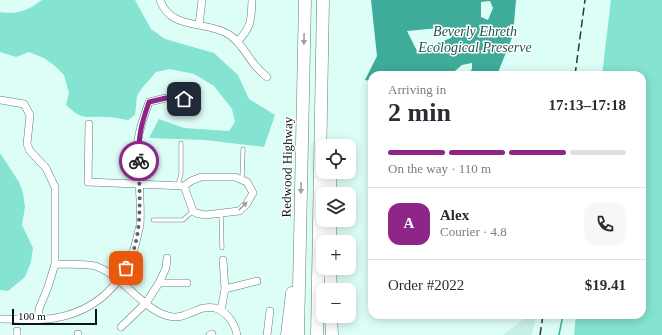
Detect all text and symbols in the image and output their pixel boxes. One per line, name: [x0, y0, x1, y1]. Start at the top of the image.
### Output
water label: Beverly Ehreth Ecological Preserve: [417, 24, 532, 55]
one-way arrow: [301, 33, 307, 46]
pin: [167, 82, 201, 116]
text: Arriving in: [388, 82, 446, 97]
icon: home: [173, 88, 195, 110]
text: 17:13–17:18: [549, 97, 626, 113]
text: 2 min: [388, 98, 451, 127]
street label: Redwood Highway: [279, 116, 295, 217]
map controls: [316, 139, 356, 323]
button: locate: [316, 139, 356, 179]
courier: [119, 141, 159, 181]
icon: bike: [128, 150, 150, 172]
text: On the way · 110 m: [388, 161, 491, 176]
one-way arrow: [298, 182, 304, 195]
button: layers: [316, 187, 356, 227]
one-way arrow: [239, 201, 248, 211]
button: phone: [584, 203, 626, 245]
text: Alex: [440, 207, 469, 223]
text: A: [404, 215, 414, 231]
text: Courier · 4.8: [440, 224, 507, 239]
button: +: [316, 235, 356, 275]
pin: [109, 251, 143, 285]
icon: bag: [115, 257, 137, 279]
text: Order #2022: [388, 277, 464, 293]
text: $19.41: [585, 277, 626, 293]
button: −: [316, 283, 356, 323]
scale bar: [12, 307, 97, 326]
text: 100 m: [18, 310, 46, 322]

